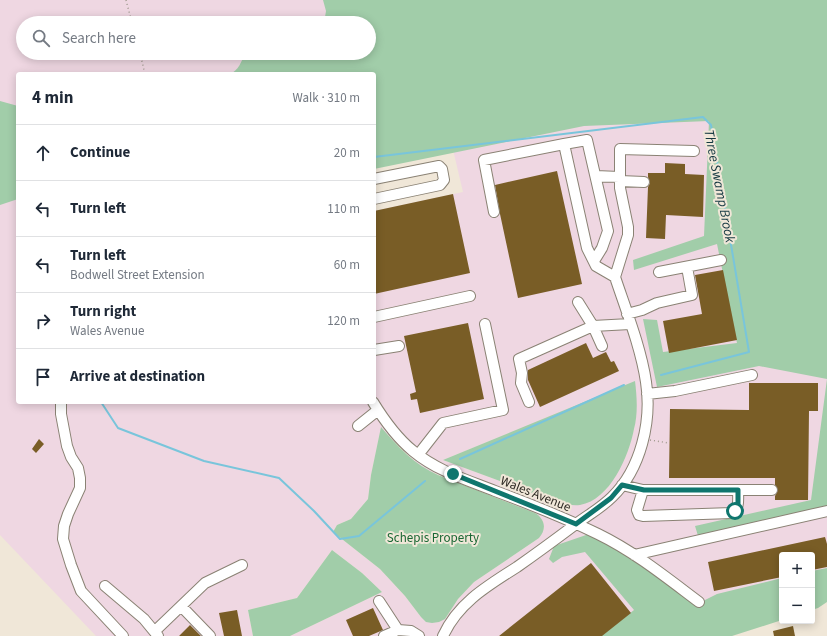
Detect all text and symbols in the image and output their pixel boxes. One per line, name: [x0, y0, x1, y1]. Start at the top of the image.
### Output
search box: [16, 16, 376, 60]
icon: search: [30, 27, 52, 49]
text: Search here: [62, 28, 136, 49]
text: 4 min: [32, 86, 73, 110]
text: Walk · 310 m: [292, 89, 360, 107]
water label: Three Swamp Brook: [698, 128, 740, 245]
icon: ahead: [32, 142, 54, 164]
text: Continue: [70, 142, 130, 163]
text: 20 m: [334, 144, 360, 162]
icon: left: [32, 198, 54, 220]
text: Turn left: [70, 198, 126, 219]
text: 110 m: [327, 200, 360, 218]
text: Turn left: [70, 245, 126, 266]
icon: left: [32, 254, 54, 276]
text: 60 m: [334, 256, 360, 274]
text: Bodwell Street Extension: [70, 266, 205, 284]
text: Turn right: [70, 301, 136, 322]
icon: right: [32, 310, 54, 332]
text: 120 m: [327, 312, 360, 330]
text: Wales Avenue: [70, 322, 144, 340]
icon: arrive: [32, 366, 54, 388]
text: Arrive at destination: [70, 366, 205, 387]
route end: [444, 465, 462, 483]
street label: Wales Avenue: [498, 472, 574, 516]
route start: [726, 502, 744, 520]
park label: Schepis Property: [387, 529, 479, 547]
map controls: [779, 552, 815, 624]
button: +: [779, 552, 815, 588]
button: −: [779, 588, 815, 624]

